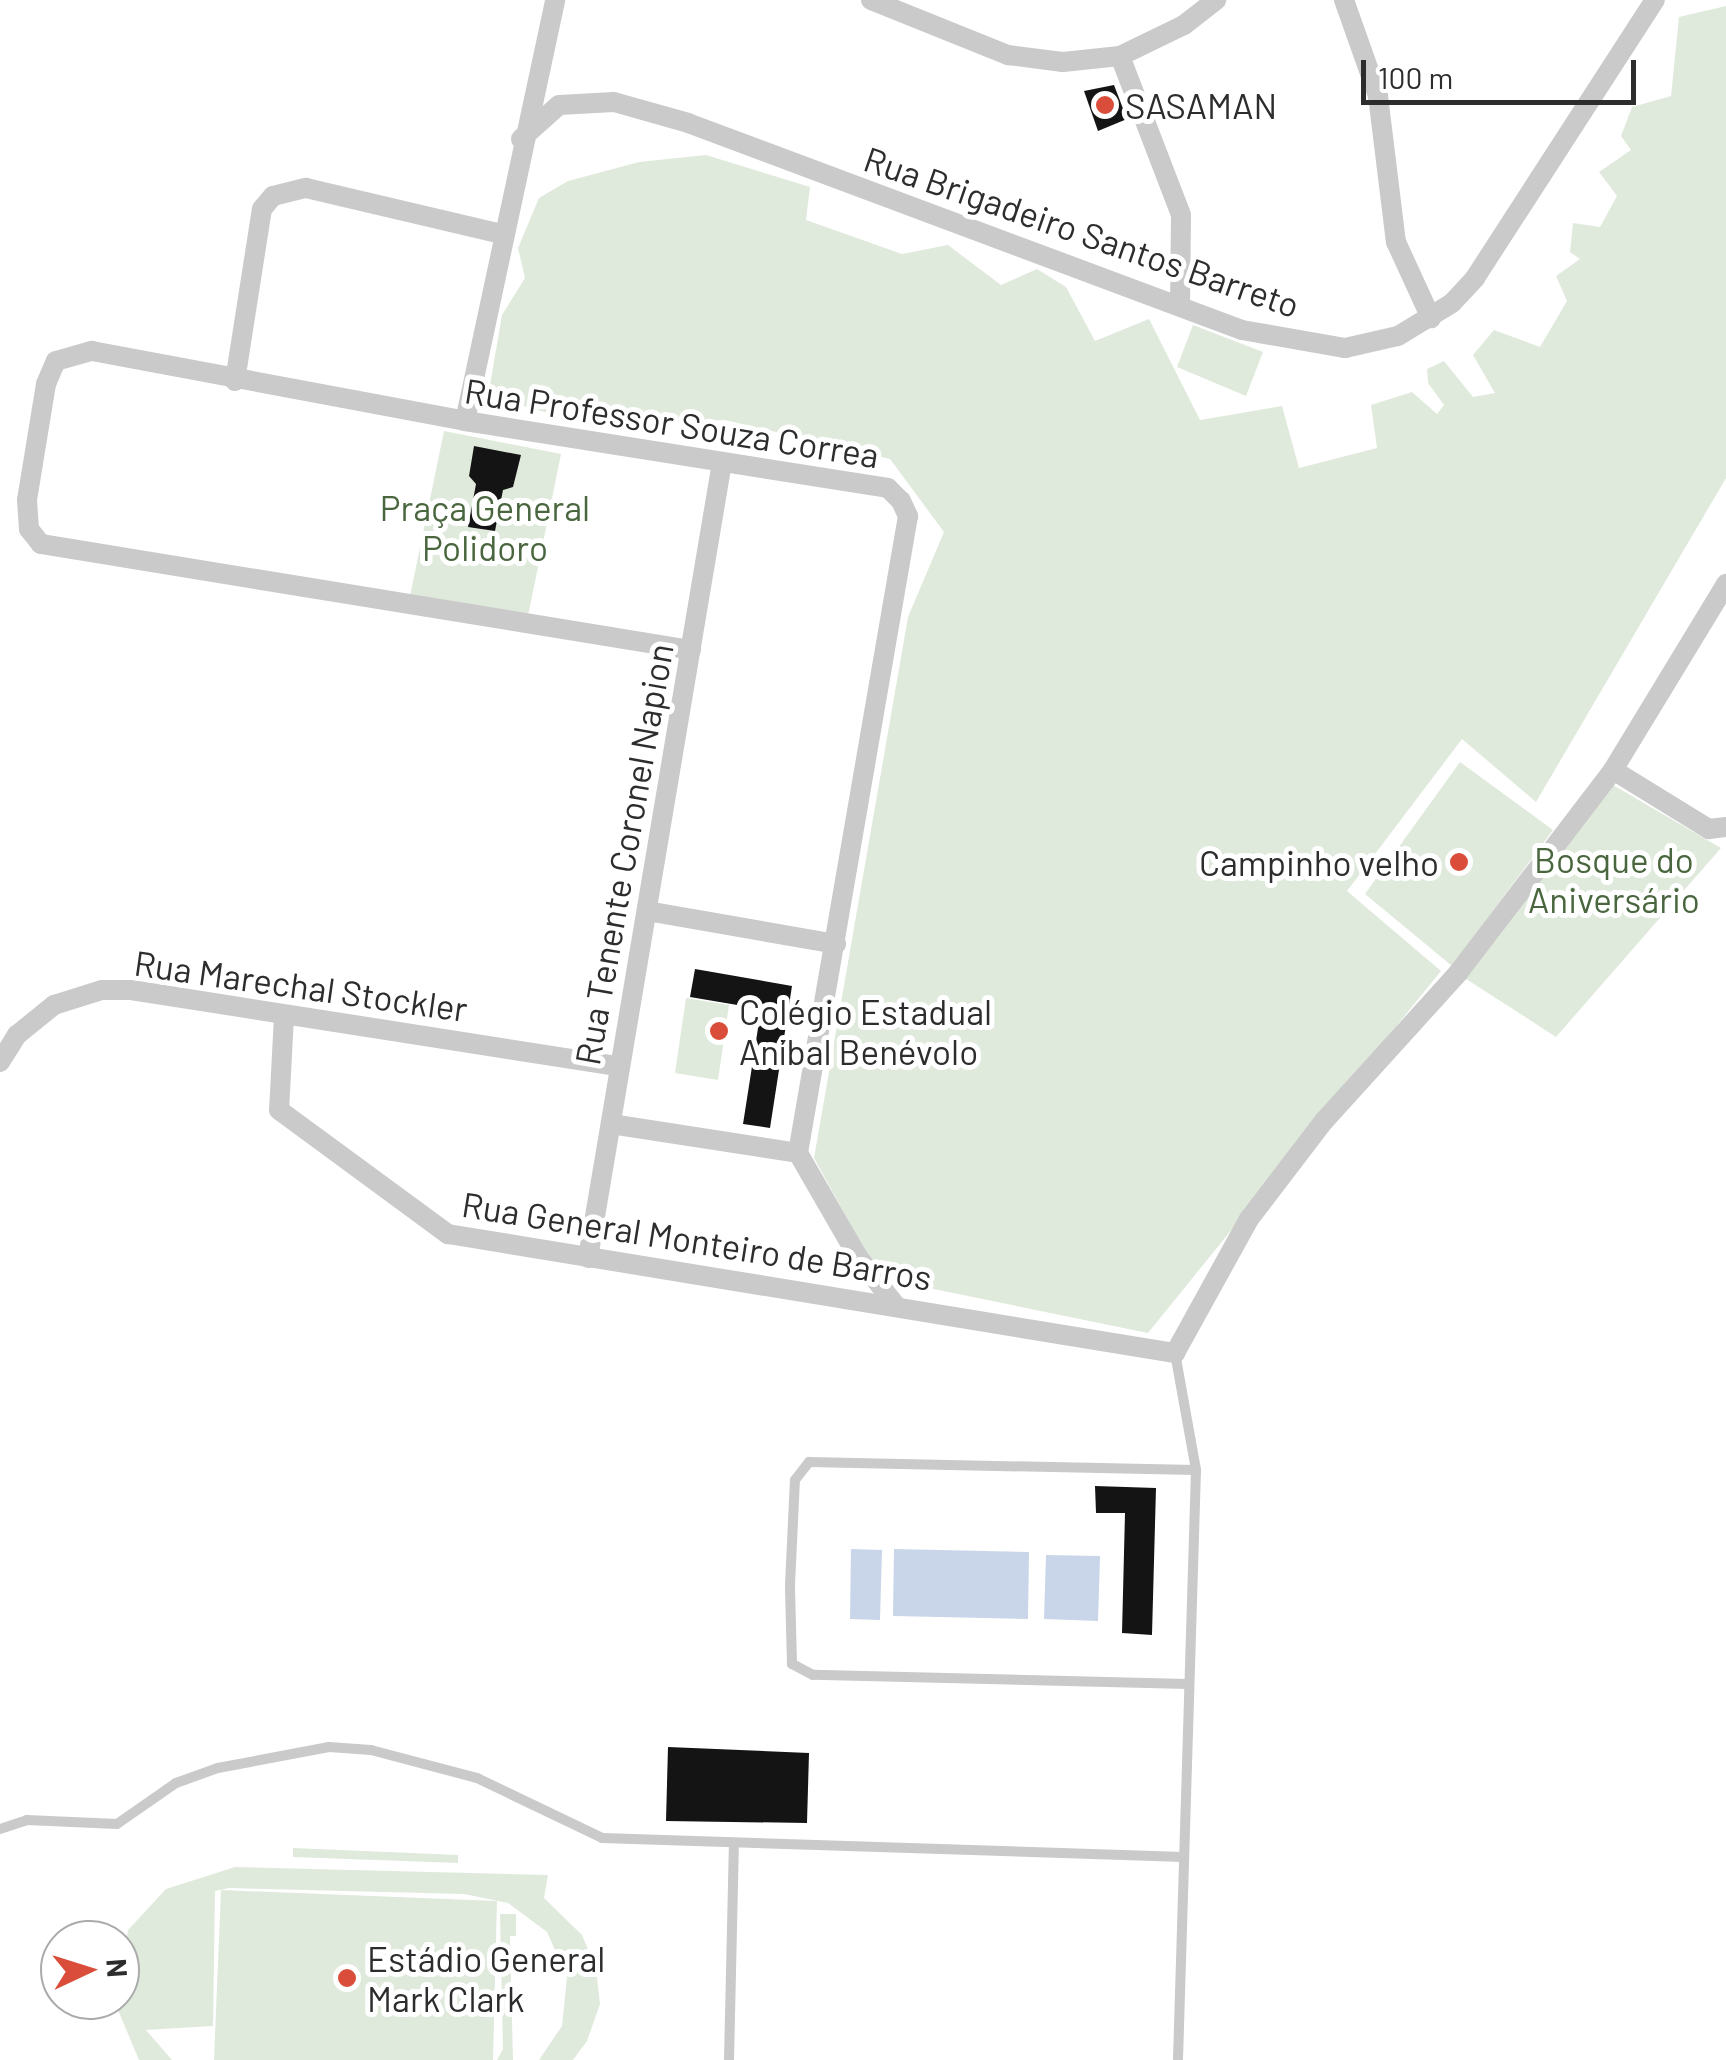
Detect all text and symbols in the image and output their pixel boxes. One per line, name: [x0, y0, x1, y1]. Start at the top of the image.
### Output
scale bar: [1366, 40, 1641, 102]
text: 100 m: [1378, 59, 1453, 95]
place label: SASAMAN: [1125, 84, 1277, 126]
marker: SASAMAN: [1094, 94, 1116, 116]
street label: Rua Brigadeiro Santos Barreto: [859, 137, 1305, 325]
street label: Rua Professor Souza Correa: [462, 368, 882, 476]
park label: Praça General Polidoro: [380, 486, 590, 568]
street label: Rua Tenente Coronel Napion: [565, 640, 681, 1068]
park label: Bosque do Aniversário: [1528, 838, 1700, 920]
place label: Campinho velho: [1199, 841, 1439, 883]
marker: Campinho velho: [1448, 851, 1470, 873]
street label: Rua Marechal Stockler: [132, 941, 470, 1029]
place label: Colégio Estadual Aníbal Benévolo: [739, 990, 992, 1072]
marker: Colégio Estadual Aníbal Benévolo: [708, 1020, 730, 1042]
street label: Rua General Monteiro de Barros: [459, 1182, 935, 1298]
north arrow: [40, 1920, 140, 2020]
place label: Estádio General Mark Clark: [367, 1937, 605, 2019]
text: N: [100, 1958, 136, 1979]
marker: Estádio General Mark Clark: [336, 1967, 358, 1989]

